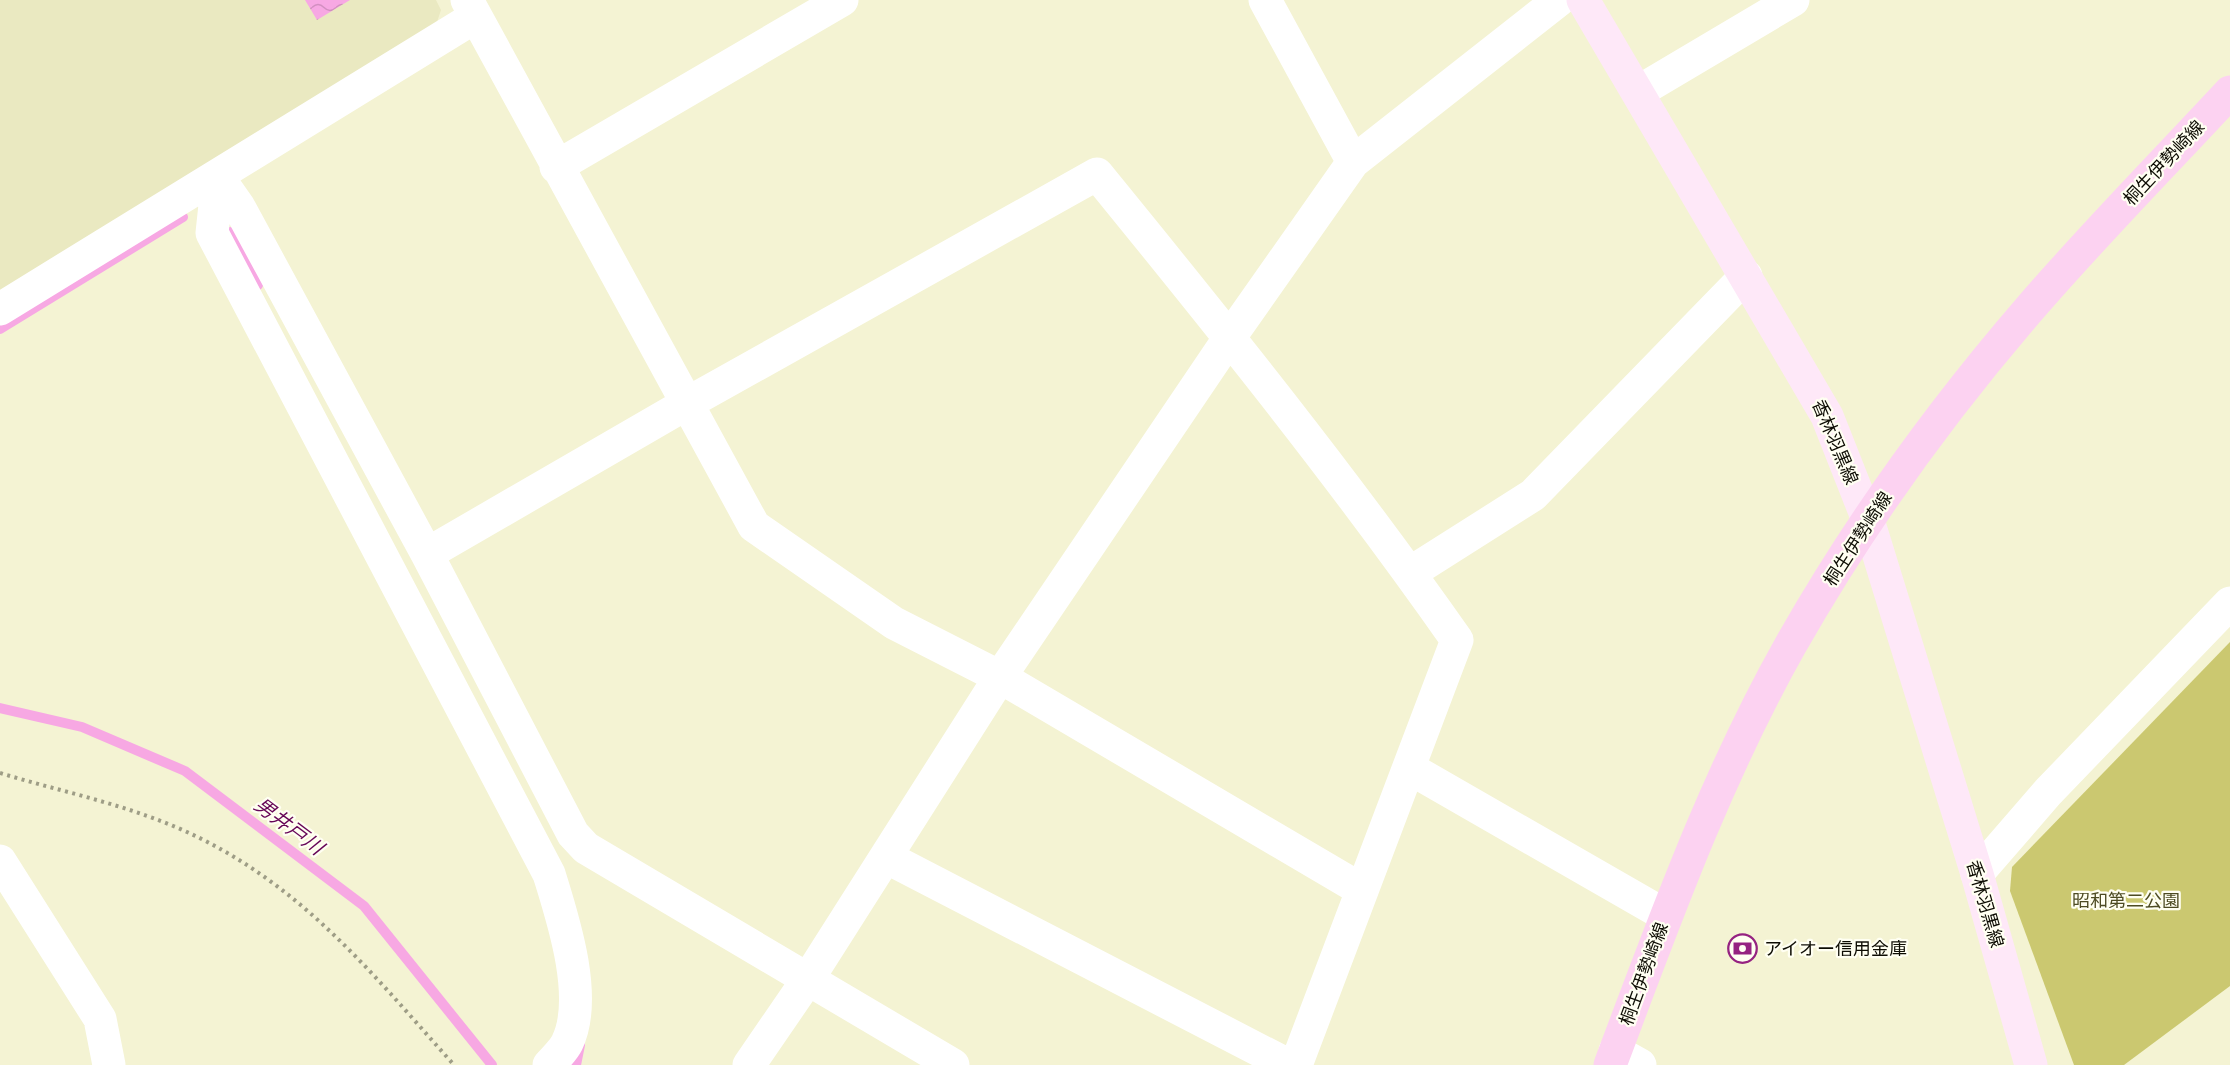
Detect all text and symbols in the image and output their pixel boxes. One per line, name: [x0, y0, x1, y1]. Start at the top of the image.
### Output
street label: 桐生伊勢崎線: [2118, 115, 2209, 210]
street label: 香林羽黒線: [1807, 396, 1864, 488]
street label: 桐生伊勢崎線: [1819, 487, 1897, 590]
water label: 男井戸川: [249, 792, 330, 862]
street label: 香林羽黒線: [1962, 857, 2009, 950]
park label: 昭和第二公園: [2072, 889, 2180, 912]
street label: 桐生伊勢崎線: [1614, 919, 1673, 1029]
bank icon: アイオー信用金庫: [1727, 933, 1759, 965]
place label: アイオー信用金庫: [1764, 937, 1907, 960]

